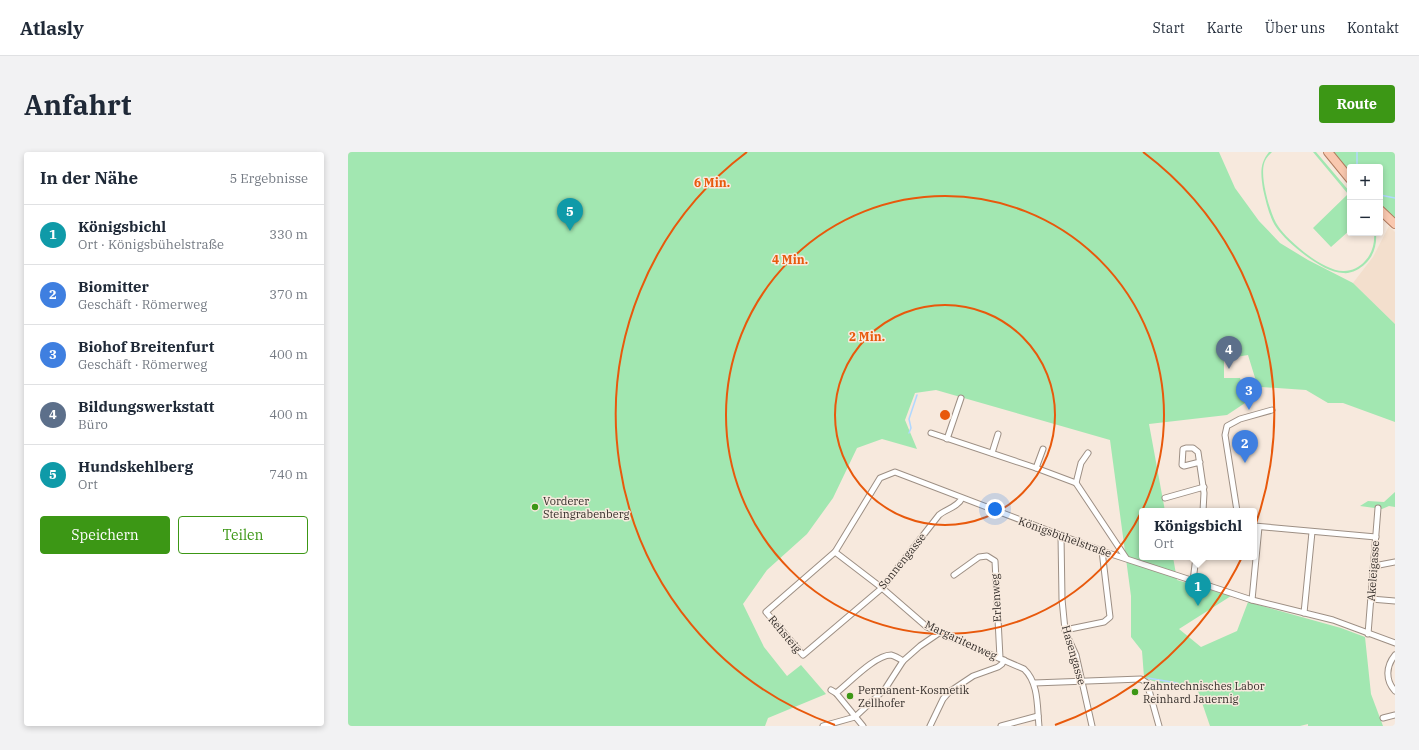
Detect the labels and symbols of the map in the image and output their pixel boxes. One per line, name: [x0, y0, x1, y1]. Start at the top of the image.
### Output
text: 6 Min.: [694, 175, 730, 190]
pin: 5: [557, 198, 583, 231]
text: 4 Min.: [772, 252, 808, 267]
text: 2 Min.: [849, 329, 885, 344]
pin: 4: [1216, 336, 1242, 369]
pin: 3: [1236, 377, 1262, 410]
centre of rings: [938, 408, 952, 422]
pin: 2: [1232, 430, 1258, 463]
place label: Vorderer Steingrabenberg: [543, 494, 630, 521]
your location: [985, 499, 1005, 519]
marker: Vorderer Steingrabenberg: [530, 502, 540, 512]
street label: Königsbühelstraße: [1017, 514, 1114, 560]
street label: Sonnengasse: [875, 530, 929, 592]
street label: Akeleigasse: [1364, 540, 1382, 602]
street label: Erlenweg: [988, 573, 1004, 623]
pin: 1: [1185, 573, 1211, 606]
street label: Rehsteig: [765, 612, 805, 656]
street label: Margaritenweg: [923, 617, 999, 663]
street label: Hasengasse: [1059, 624, 1089, 687]
place label: Zahntechnisches Labor Reinhard Jauernig: [1143, 679, 1265, 706]
place label: Permanent-Kosmetik Zellhofer: [858, 683, 970, 710]
marker: Zahntechnisches Labor Reinhard Jauernig: [1130, 687, 1140, 697]
marker: Permanent-Kosmetik Zellhofer: [845, 691, 855, 701]

